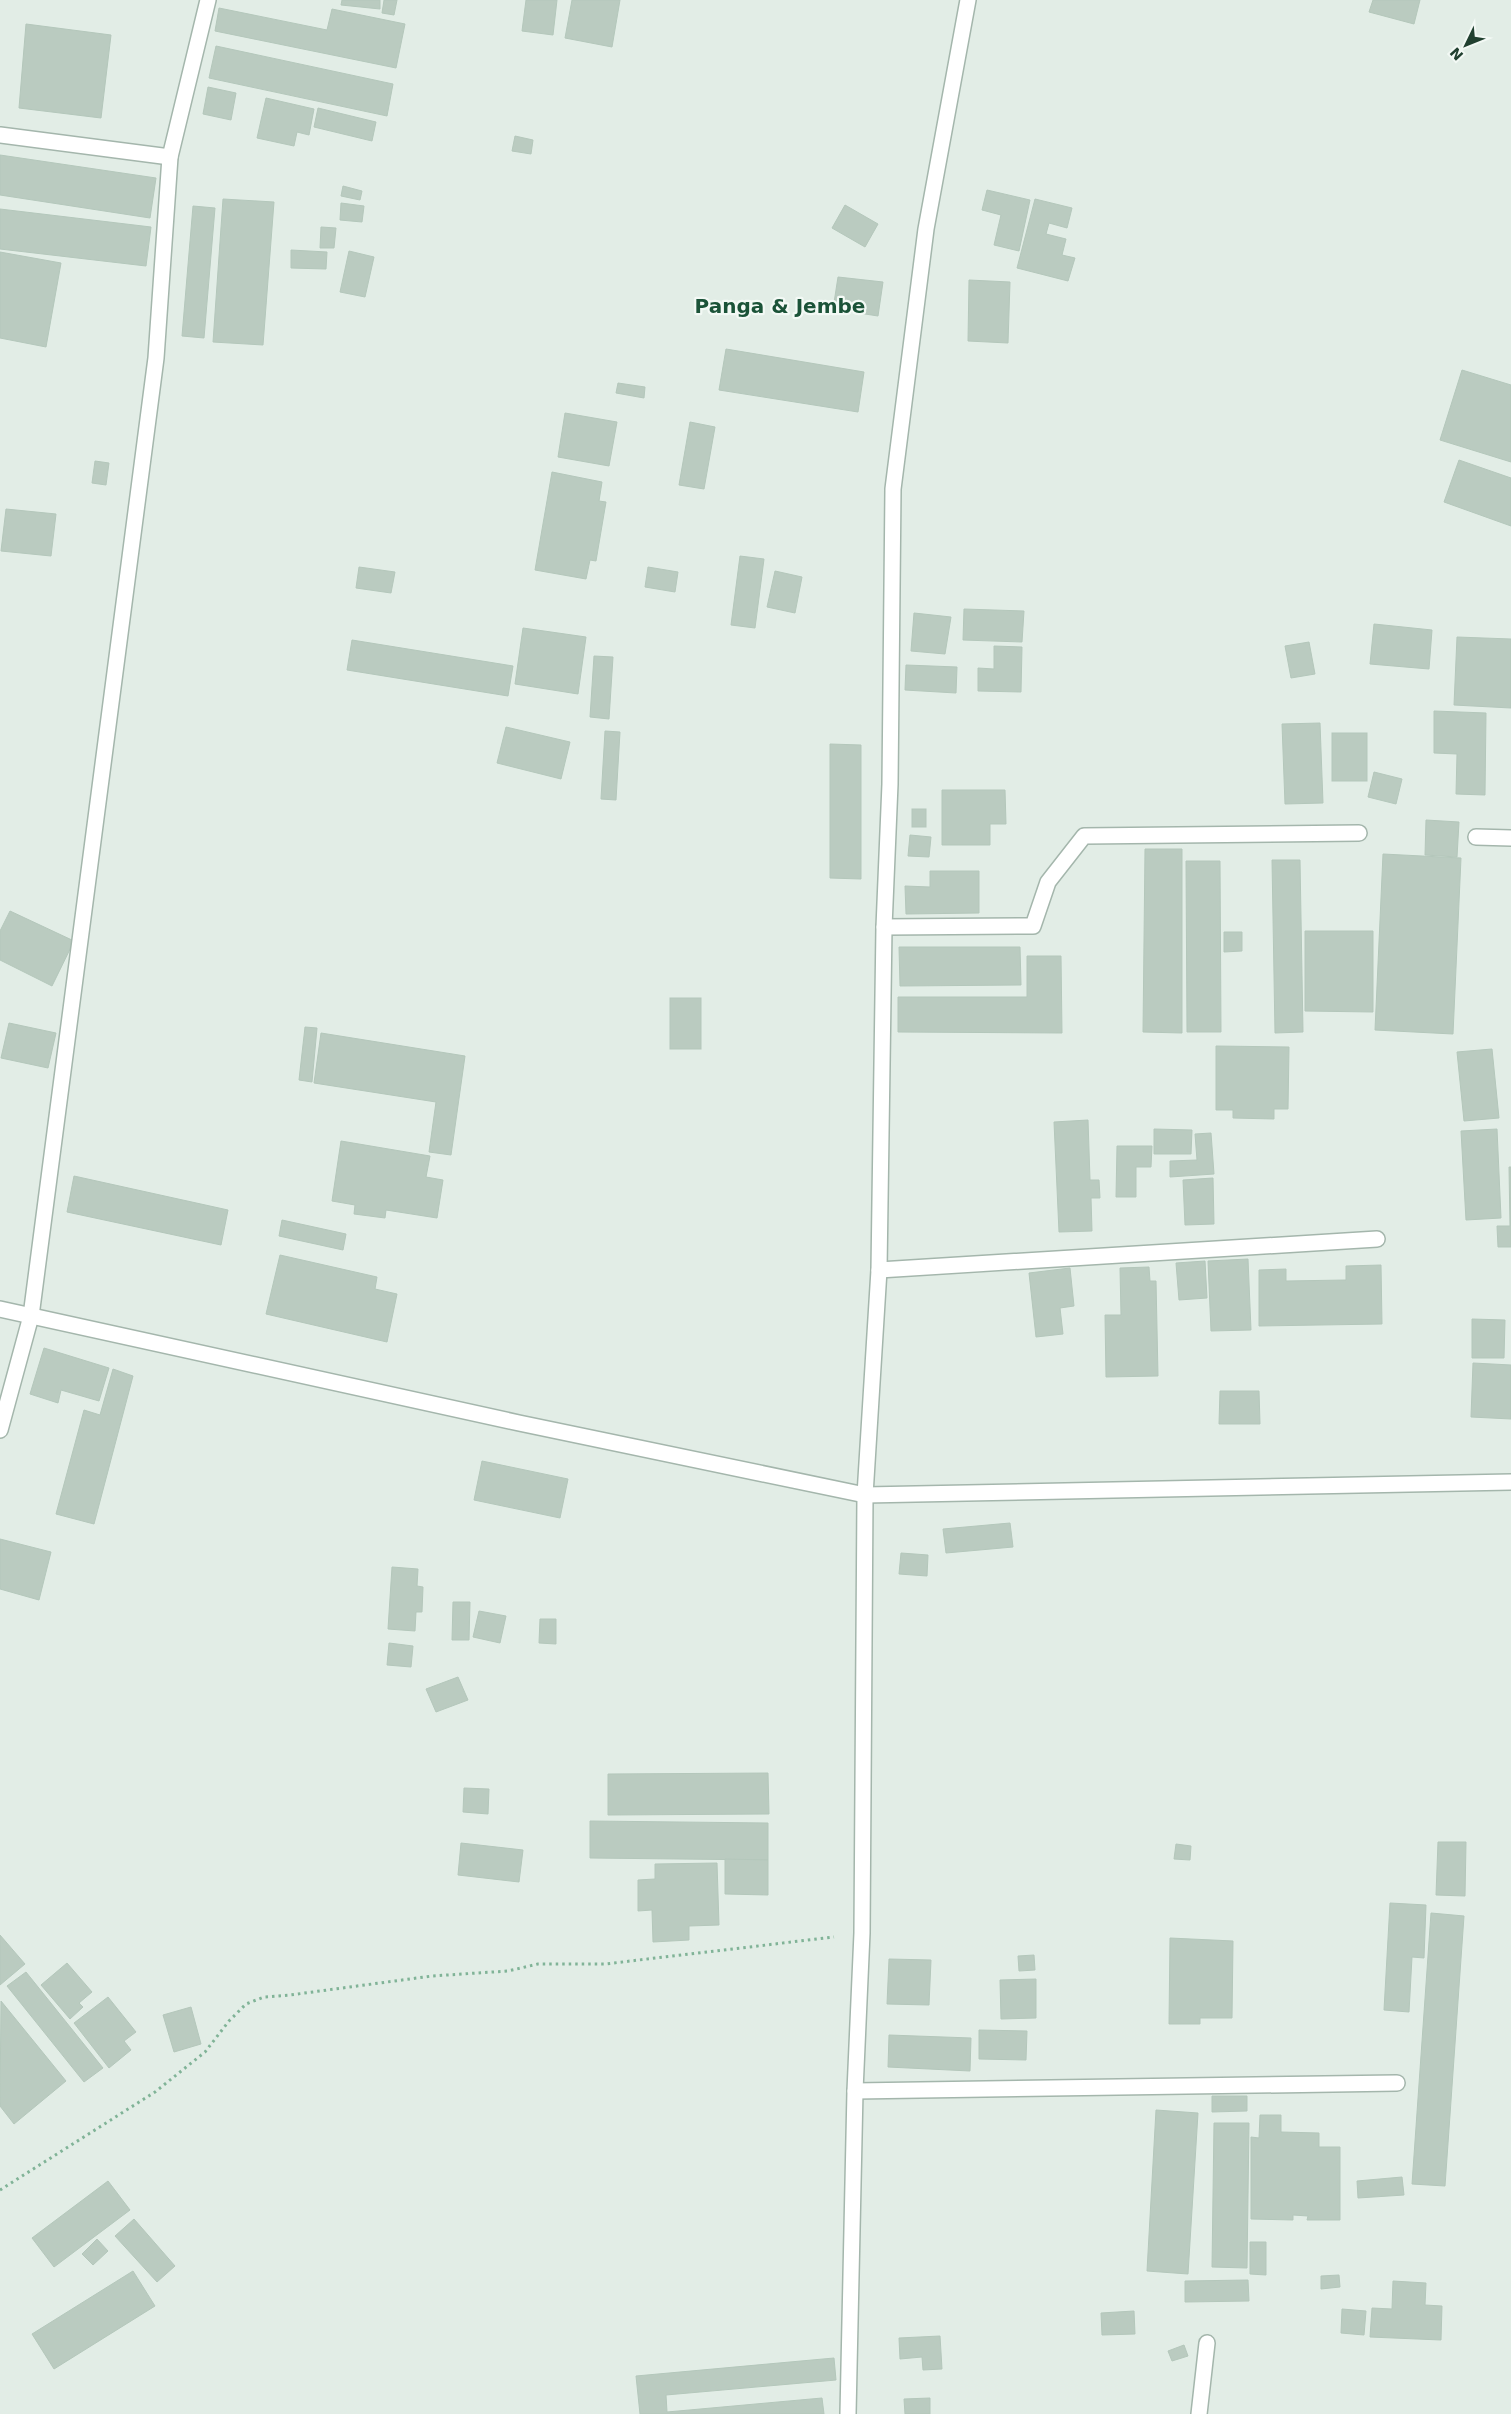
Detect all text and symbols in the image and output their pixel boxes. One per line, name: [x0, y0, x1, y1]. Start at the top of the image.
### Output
north arrow: [1441, 20, 1491, 70]
text: N: [1447, 44, 1466, 64]
district label: Panga & Jembe: [695, 294, 865, 318]

